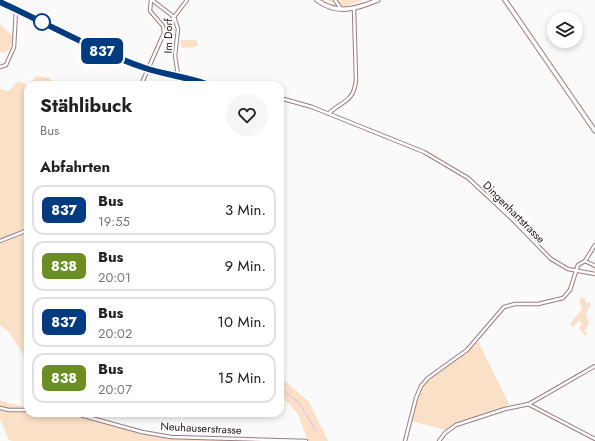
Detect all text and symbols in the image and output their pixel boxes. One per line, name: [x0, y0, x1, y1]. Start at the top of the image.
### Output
map controls: [547, 12, 583, 48]
button: layers: [547, 12, 583, 48]
unlabelled marker: [33, 13, 51, 31]
street label: Im Dorf: [160, 18, 176, 54]
line badge: 837: [79, 38, 125, 64]
text: 837: [89, 41, 115, 61]
text: Stählibuck: [40, 92, 132, 119]
button: heart: [226, 94, 268, 136]
text: Bus: [40, 121, 59, 140]
text: Abfahrten: [40, 156, 110, 178]
street label: Dingenhartstrasse: [479, 177, 549, 247]
text: Bus: [98, 190, 123, 212]
text: 3 Min.: [225, 199, 266, 221]
text: 837: [51, 200, 77, 220]
text: 19:55: [98, 212, 130, 231]
text: Bus: [98, 246, 123, 268]
text: 9 Min.: [224, 255, 266, 277]
text: 838: [51, 256, 77, 276]
text: 20:01: [98, 268, 131, 287]
text: Bus: [98, 302, 123, 324]
text: 10 Min.: [217, 311, 266, 333]
text: 837: [51, 312, 77, 332]
text: 20:02: [98, 324, 132, 343]
text: Bus: [98, 358, 123, 380]
text: 15 Min.: [218, 367, 266, 389]
text: 838: [51, 368, 77, 388]
text: 20:07: [98, 380, 132, 399]
street label: Neuhauserstrasse: [160, 418, 242, 438]

